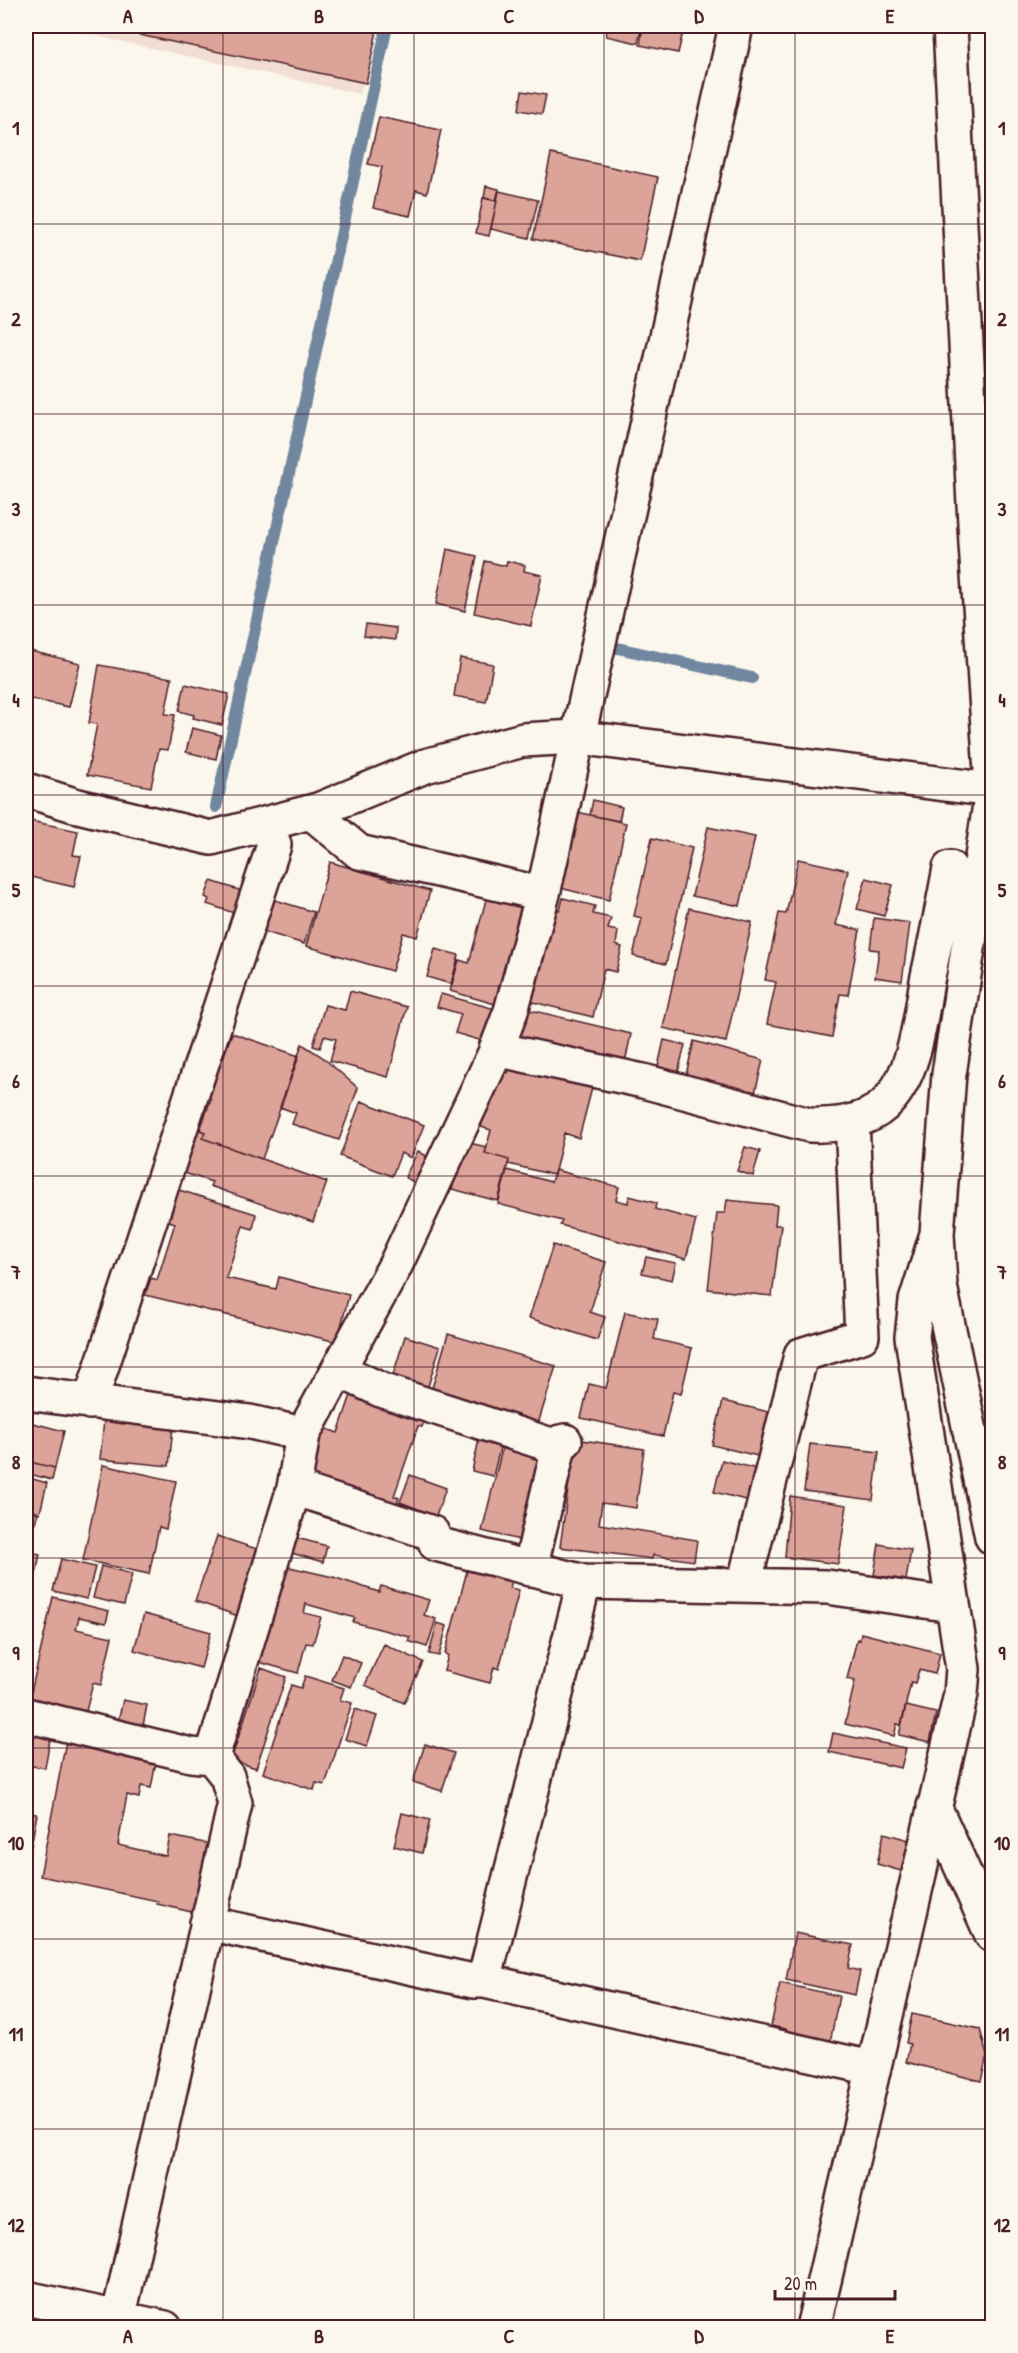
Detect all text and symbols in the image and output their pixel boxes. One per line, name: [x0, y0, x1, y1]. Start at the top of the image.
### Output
text: A: [123, 2, 133, 29]
text: B: [314, 2, 324, 29]
text: C: [504, 2, 515, 29]
text: D: [694, 2, 704, 29]
text: E: [886, 2, 895, 29]
text: 1: [12, 114, 20, 141]
text: 1: [998, 114, 1006, 141]
text: 2: [11, 305, 21, 332]
text: 2: [997, 305, 1007, 332]
text: 3: [12, 495, 21, 522]
text: 3: [998, 495, 1007, 522]
text: 4: [12, 686, 20, 713]
text: 4: [998, 686, 1006, 713]
text: 5: [12, 876, 21, 903]
text: 5: [998, 876, 1007, 903]
text: 6: [12, 1067, 20, 1094]
text: 6: [998, 1067, 1006, 1094]
text: 7: [10, 1258, 21, 1285]
text: 7: [996, 1258, 1007, 1285]
text: 8: [12, 1448, 21, 1475]
text: 8: [998, 1448, 1007, 1475]
text: 9: [12, 1639, 20, 1666]
text: 9: [998, 1639, 1006, 1666]
text: 10: [8, 1829, 24, 1856]
text: 10: [994, 1829, 1010, 1856]
text: 11: [9, 2020, 23, 2047]
text: 11: [995, 2020, 1009, 2047]
text: 12: [8, 2211, 25, 2238]
text: 12: [994, 2211, 1011, 2238]
scale bar: [775, 2263, 895, 2301]
text: 20 m: [784, 2271, 817, 2296]
text: A: [123, 2322, 133, 2349]
text: B: [314, 2322, 324, 2349]
text: C: [504, 2322, 515, 2349]
text: D: [694, 2322, 704, 2349]
text: E: [886, 2322, 895, 2349]

